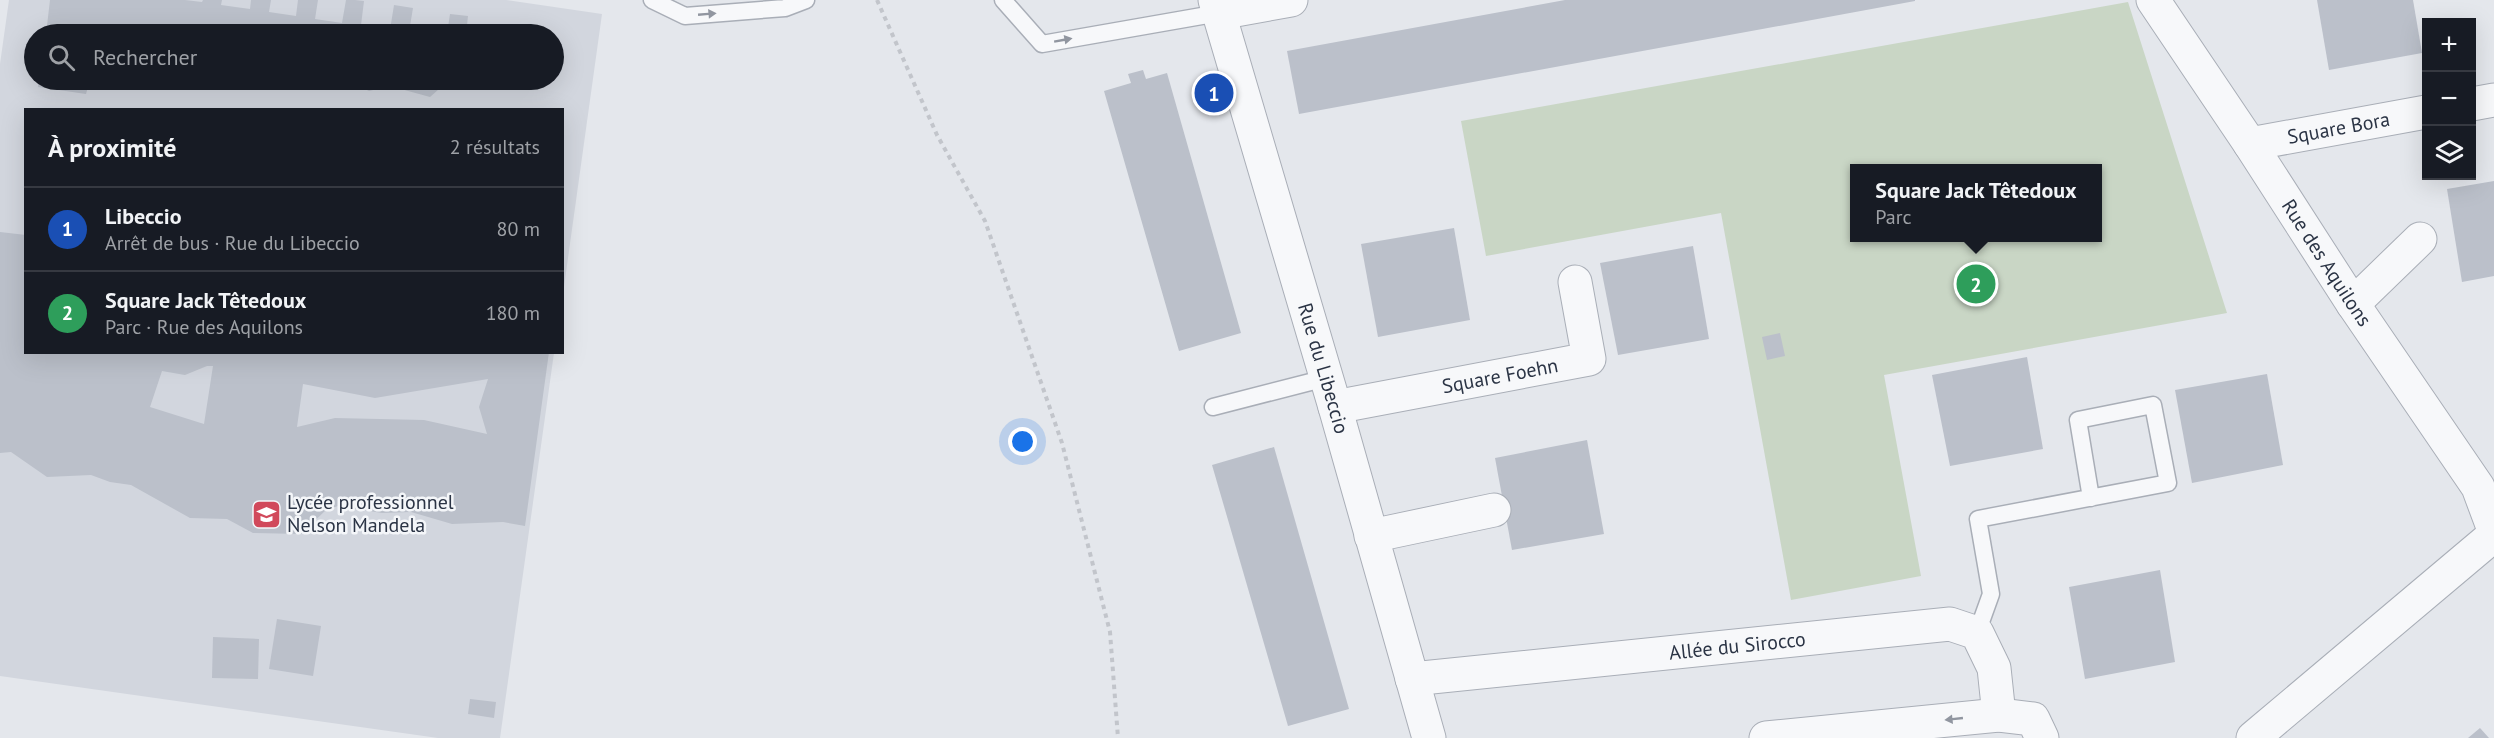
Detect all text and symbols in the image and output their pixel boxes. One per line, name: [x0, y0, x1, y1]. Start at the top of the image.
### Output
one-way arrow: [698, 9, 717, 19]
map controls: [2422, 18, 2476, 180]
button: +: [2422, 18, 2476, 72]
search box: [24, 24, 564, 90]
one-way arrow: [1053, 35, 1072, 44]
icon: search: [45, 41, 78, 74]
text: Rechercher: [93, 43, 197, 71]
pin: 1: [1194, 70, 1234, 116]
button: −: [2422, 72, 2476, 126]
street label: Square Bora: [2285, 106, 2392, 150]
button: layers: [2422, 126, 2476, 180]
text: À proximité: [48, 131, 176, 164]
text: 2 résultats: [450, 134, 540, 160]
popup: [1850, 164, 2102, 242]
text: Square Jack Têtedoux: [1875, 176, 2077, 204]
street label: Rue des Aquilons: [2276, 194, 2377, 331]
text: Libeccio: [105, 202, 182, 230]
text: Parc: [1875, 204, 1912, 230]
text: 1: [62, 216, 73, 242]
text: 80 m: [497, 216, 540, 242]
text: Arrêt de bus · Rue du Libeccio: [105, 230, 360, 256]
pin: 2: [1956, 262, 1996, 306]
text: Square Jack Têtedoux: [105, 286, 306, 314]
text: 2: [62, 300, 73, 326]
text: 180 m: [486, 300, 540, 326]
street label: Rue du Libeccio: [1292, 300, 1355, 437]
text: Parc · Rue des Aquilons: [105, 314, 303, 340]
street label: Square Foehn: [1440, 352, 1560, 399]
your location: [1008, 427, 1037, 456]
place label: Lycée professionnel Nelson Mandela: [287, 489, 454, 538]
school or university icon: Lycée professionnel Nelson Mandela: [250, 498, 282, 530]
street label: Allée du Sirocco: [1668, 626, 1807, 666]
one-way arrow: [1945, 714, 1964, 724]

